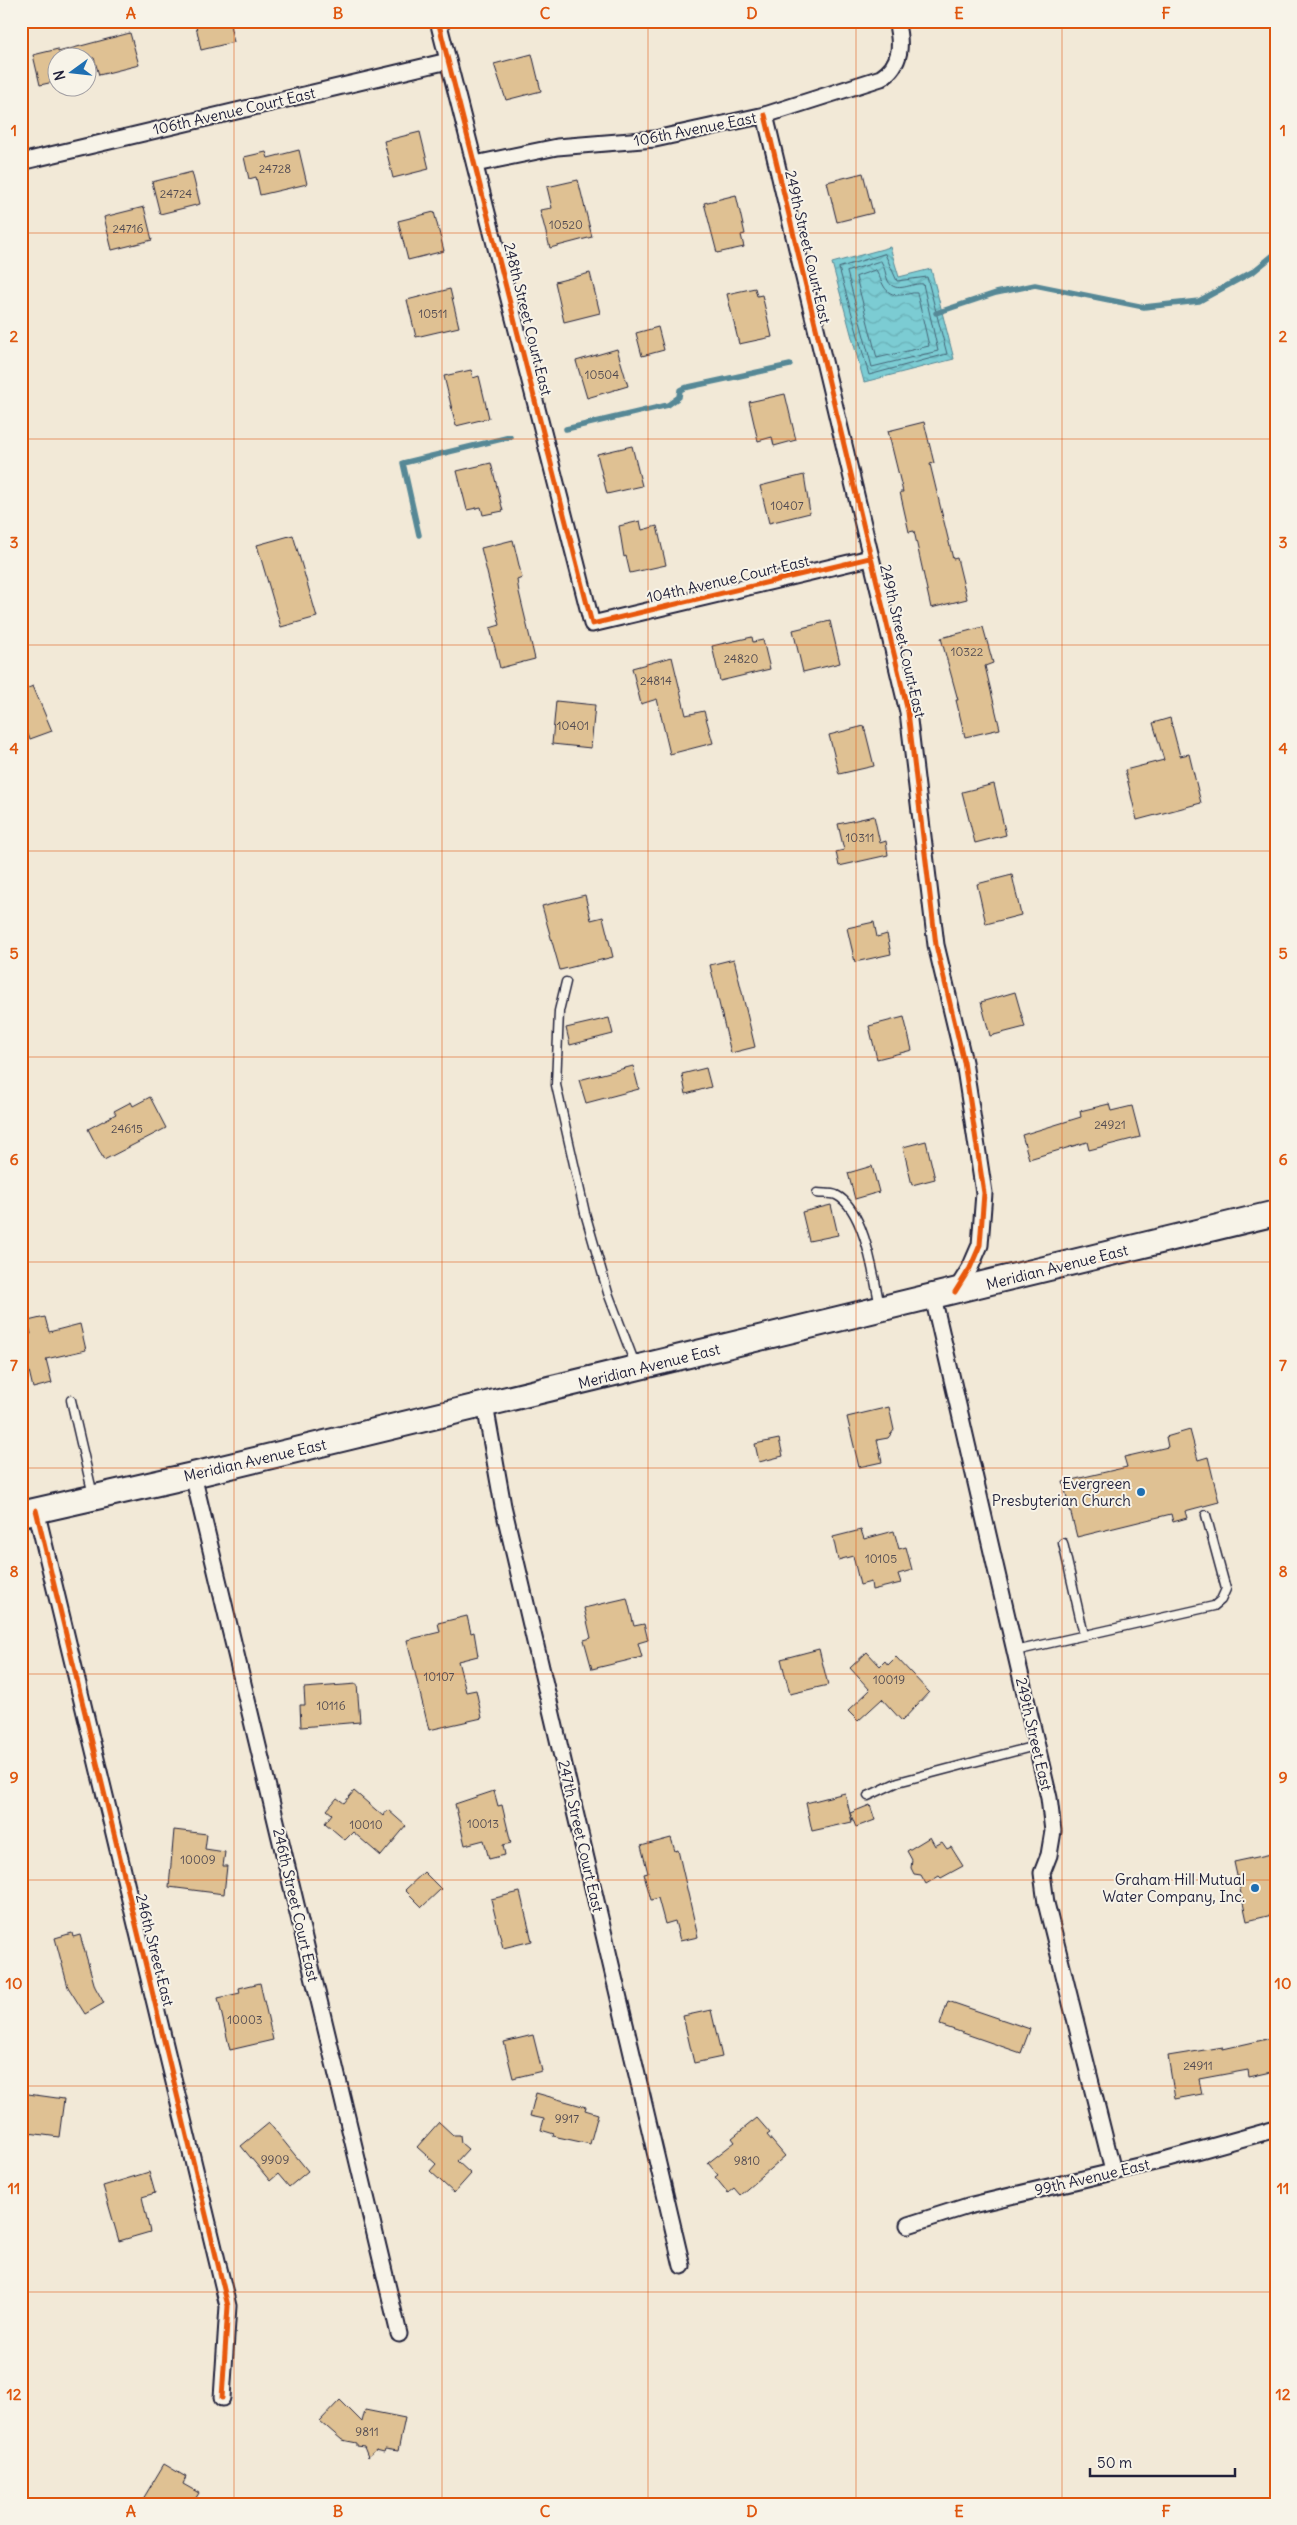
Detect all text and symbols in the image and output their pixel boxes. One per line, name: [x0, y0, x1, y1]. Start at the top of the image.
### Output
text: A: [126, 3, 136, 23]
text: B: [333, 3, 344, 23]
text: C: [540, 3, 551, 23]
text: D: [746, 3, 758, 23]
text: E: [954, 3, 964, 23]
text: F: [1161, 3, 1171, 23]
north arrow: [48, 48, 98, 98]
text: N: [49, 68, 69, 82]
street label: 106th Avenue Court East: [151, 83, 317, 139]
street label: 106th Avenue East: [632, 108, 758, 150]
text: 1: [11, 120, 17, 140]
text: 1: [1280, 120, 1286, 140]
house number: 24728: [259, 161, 291, 176]
street label: 249th Street Court East: [781, 168, 835, 326]
house number: 24724: [160, 186, 192, 201]
house number: 10520: [549, 217, 583, 232]
house number: 24716: [113, 221, 143, 236]
street label: 248th Street Court East: [500, 241, 556, 397]
house number: 10511: [418, 306, 448, 321]
text: 2: [10, 326, 19, 346]
text: 2: [1279, 326, 1288, 346]
house number: 10504: [585, 367, 619, 382]
house number: 10407: [770, 498, 804, 513]
text: 3: [9, 532, 19, 552]
text: 3: [1278, 532, 1288, 552]
street label: 104th Avenue Court East: [645, 551, 811, 607]
street label: 249th Street Court East: [876, 562, 930, 720]
house number: 10322: [951, 644, 984, 659]
house number: 24820: [724, 651, 758, 666]
house number: 24814: [640, 673, 672, 688]
house number: 10401: [557, 718, 589, 733]
text: 4: [9, 738, 19, 758]
text: 4: [1278, 738, 1288, 758]
house number: 10311: [846, 830, 874, 845]
text: 5: [9, 943, 19, 963]
text: 5: [1278, 943, 1288, 963]
house number: 24921: [1094, 1117, 1126, 1132]
house number: 24615: [111, 1121, 143, 1136]
text: 6: [9, 1149, 19, 1169]
text: 6: [1278, 1149, 1288, 1169]
street label: Meridian Avenue East: [984, 1240, 1130, 1294]
street label: Meridian Avenue East: [576, 1339, 722, 1393]
text: 7: [10, 1355, 18, 1375]
text: 7: [1279, 1355, 1287, 1375]
street label: Meridian Avenue East: [182, 1434, 328, 1486]
place label: Evergreen Presbyterian Church: [992, 1474, 1131, 1510]
marker: Evergreen Presbyterian Church: [1135, 1486, 1147, 1498]
house number: 10105: [865, 1551, 897, 1566]
text: 8: [9, 1561, 19, 1581]
text: 8: [1278, 1561, 1288, 1581]
house number: 10107: [423, 1669, 455, 1684]
house number: 10019: [873, 1672, 905, 1687]
street label: 249th Street East: [1012, 1676, 1056, 1792]
house number: 10116: [316, 1698, 346, 1713]
street label: 247th Street Court East: [554, 1758, 608, 1914]
text: 9: [9, 1767, 19, 1787]
text: 9: [1278, 1767, 1288, 1787]
house number: 10013: [467, 1816, 499, 1831]
house number: 10010: [349, 1817, 383, 1832]
street label: 246th Street Court East: [269, 1826, 323, 1984]
house number: 10009: [180, 1852, 216, 1867]
place label: Graham Hill Mutual Water Company, Inc.: [1102, 1870, 1245, 1906]
marker: Graham Hill Mutual Water Company, Inc.: [1249, 1882, 1261, 1894]
street label: 246th Street East: [132, 1892, 178, 2008]
text: 10: [6, 1973, 22, 1993]
text: 10: [1275, 1973, 1291, 1993]
house number: 10003: [227, 2012, 263, 2027]
house number: 24911: [1183, 2058, 1213, 2073]
house number: 9917: [555, 2111, 579, 2126]
house number: 9909: [261, 2152, 289, 2167]
house number: 9810: [734, 2153, 760, 2168]
street label: 99th Avenue East: [1033, 2155, 1151, 2199]
text: 11: [8, 2178, 20, 2198]
text: 11: [1277, 2178, 1289, 2198]
text: 12: [6, 2384, 22, 2404]
text: 12: [1275, 2384, 1291, 2404]
house number: 9811: [355, 2424, 379, 2439]
scale bar: [1090, 2445, 1234, 2477]
text: 50 m: [1097, 2453, 1132, 2472]
text: A: [126, 2501, 136, 2521]
text: B: [333, 2501, 344, 2521]
text: C: [540, 2501, 551, 2521]
text: D: [746, 2501, 758, 2521]
text: E: [954, 2501, 964, 2521]
text: F: [1161, 2501, 1171, 2521]

